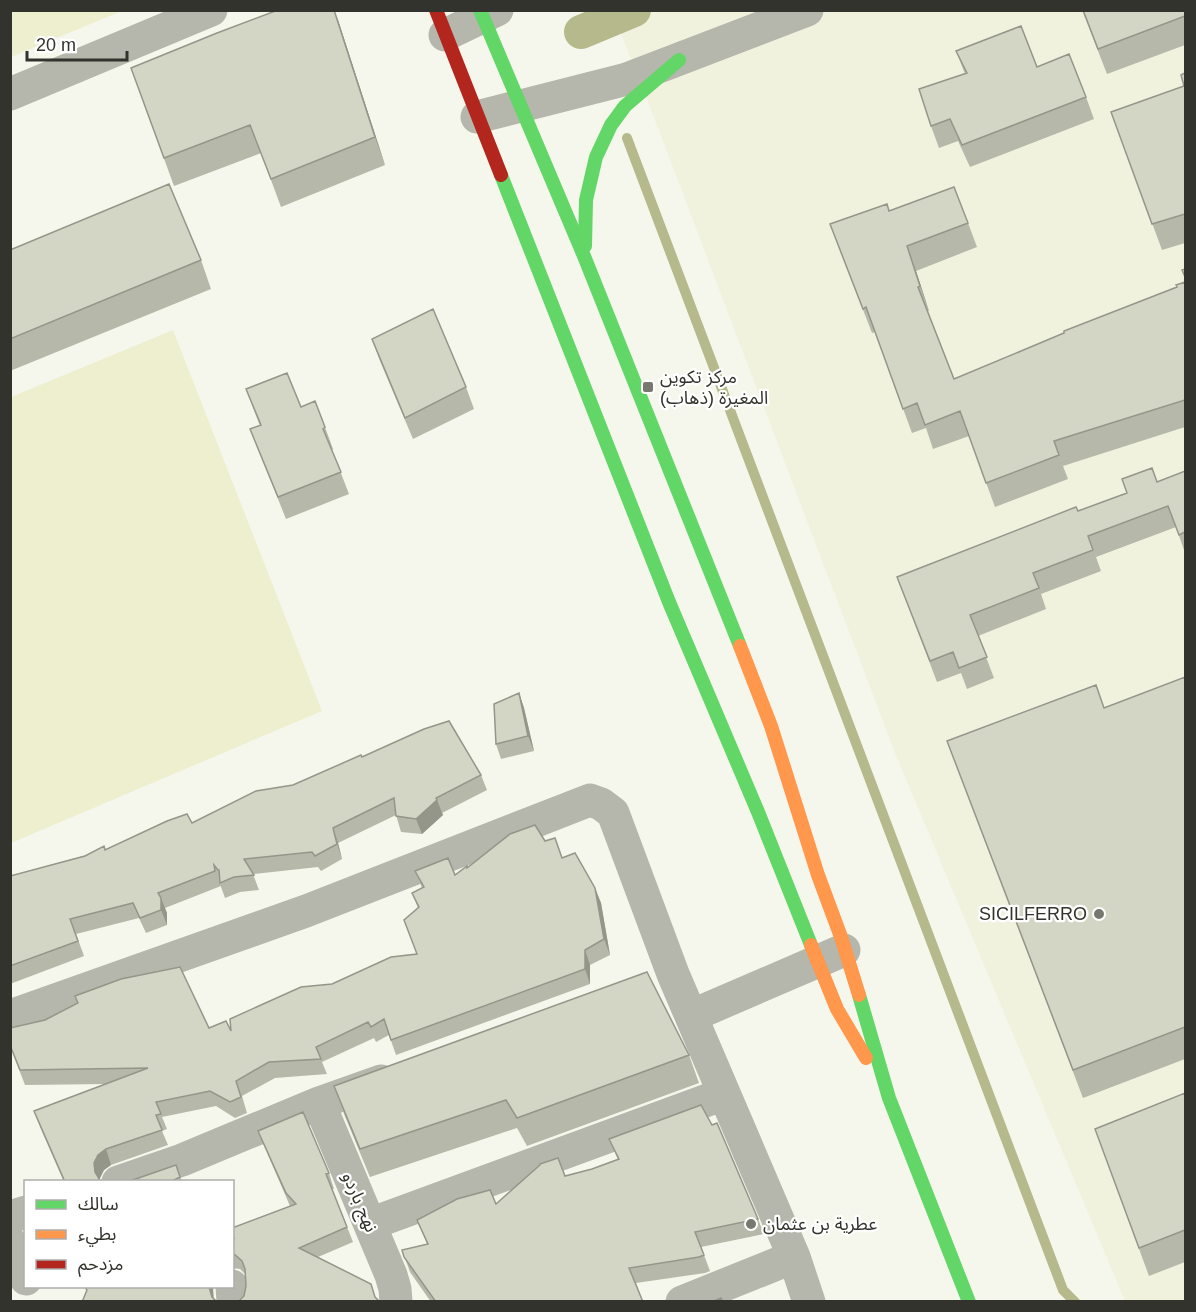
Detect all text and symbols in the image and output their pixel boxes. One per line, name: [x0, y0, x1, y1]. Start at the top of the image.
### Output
scale bar: [27, 24, 128, 62]
text: 20 m: [36, 35, 76, 55]
place label: مركز تكوين المغيرة (ذهاب): [660, 367, 768, 409]
marker: مركز تكوين المغيرة (ذهاب): [641, 380, 655, 394]
place label: SICILFERRO: [979, 904, 1087, 924]
marker: SICILFERRO: [1092, 907, 1106, 921]
street label: نهج باردو: [336, 1169, 382, 1236]
legend: [24, 1180, 234, 1288]
text: سالك: [78, 1194, 119, 1214]
place label: عطرية بن عثمان: [763, 1214, 877, 1235]
marker: عطرية بن عثمان: [744, 1217, 758, 1231]
text: بطيء: [78, 1224, 116, 1247]
text: مزدحم: [78, 1254, 123, 1277]

